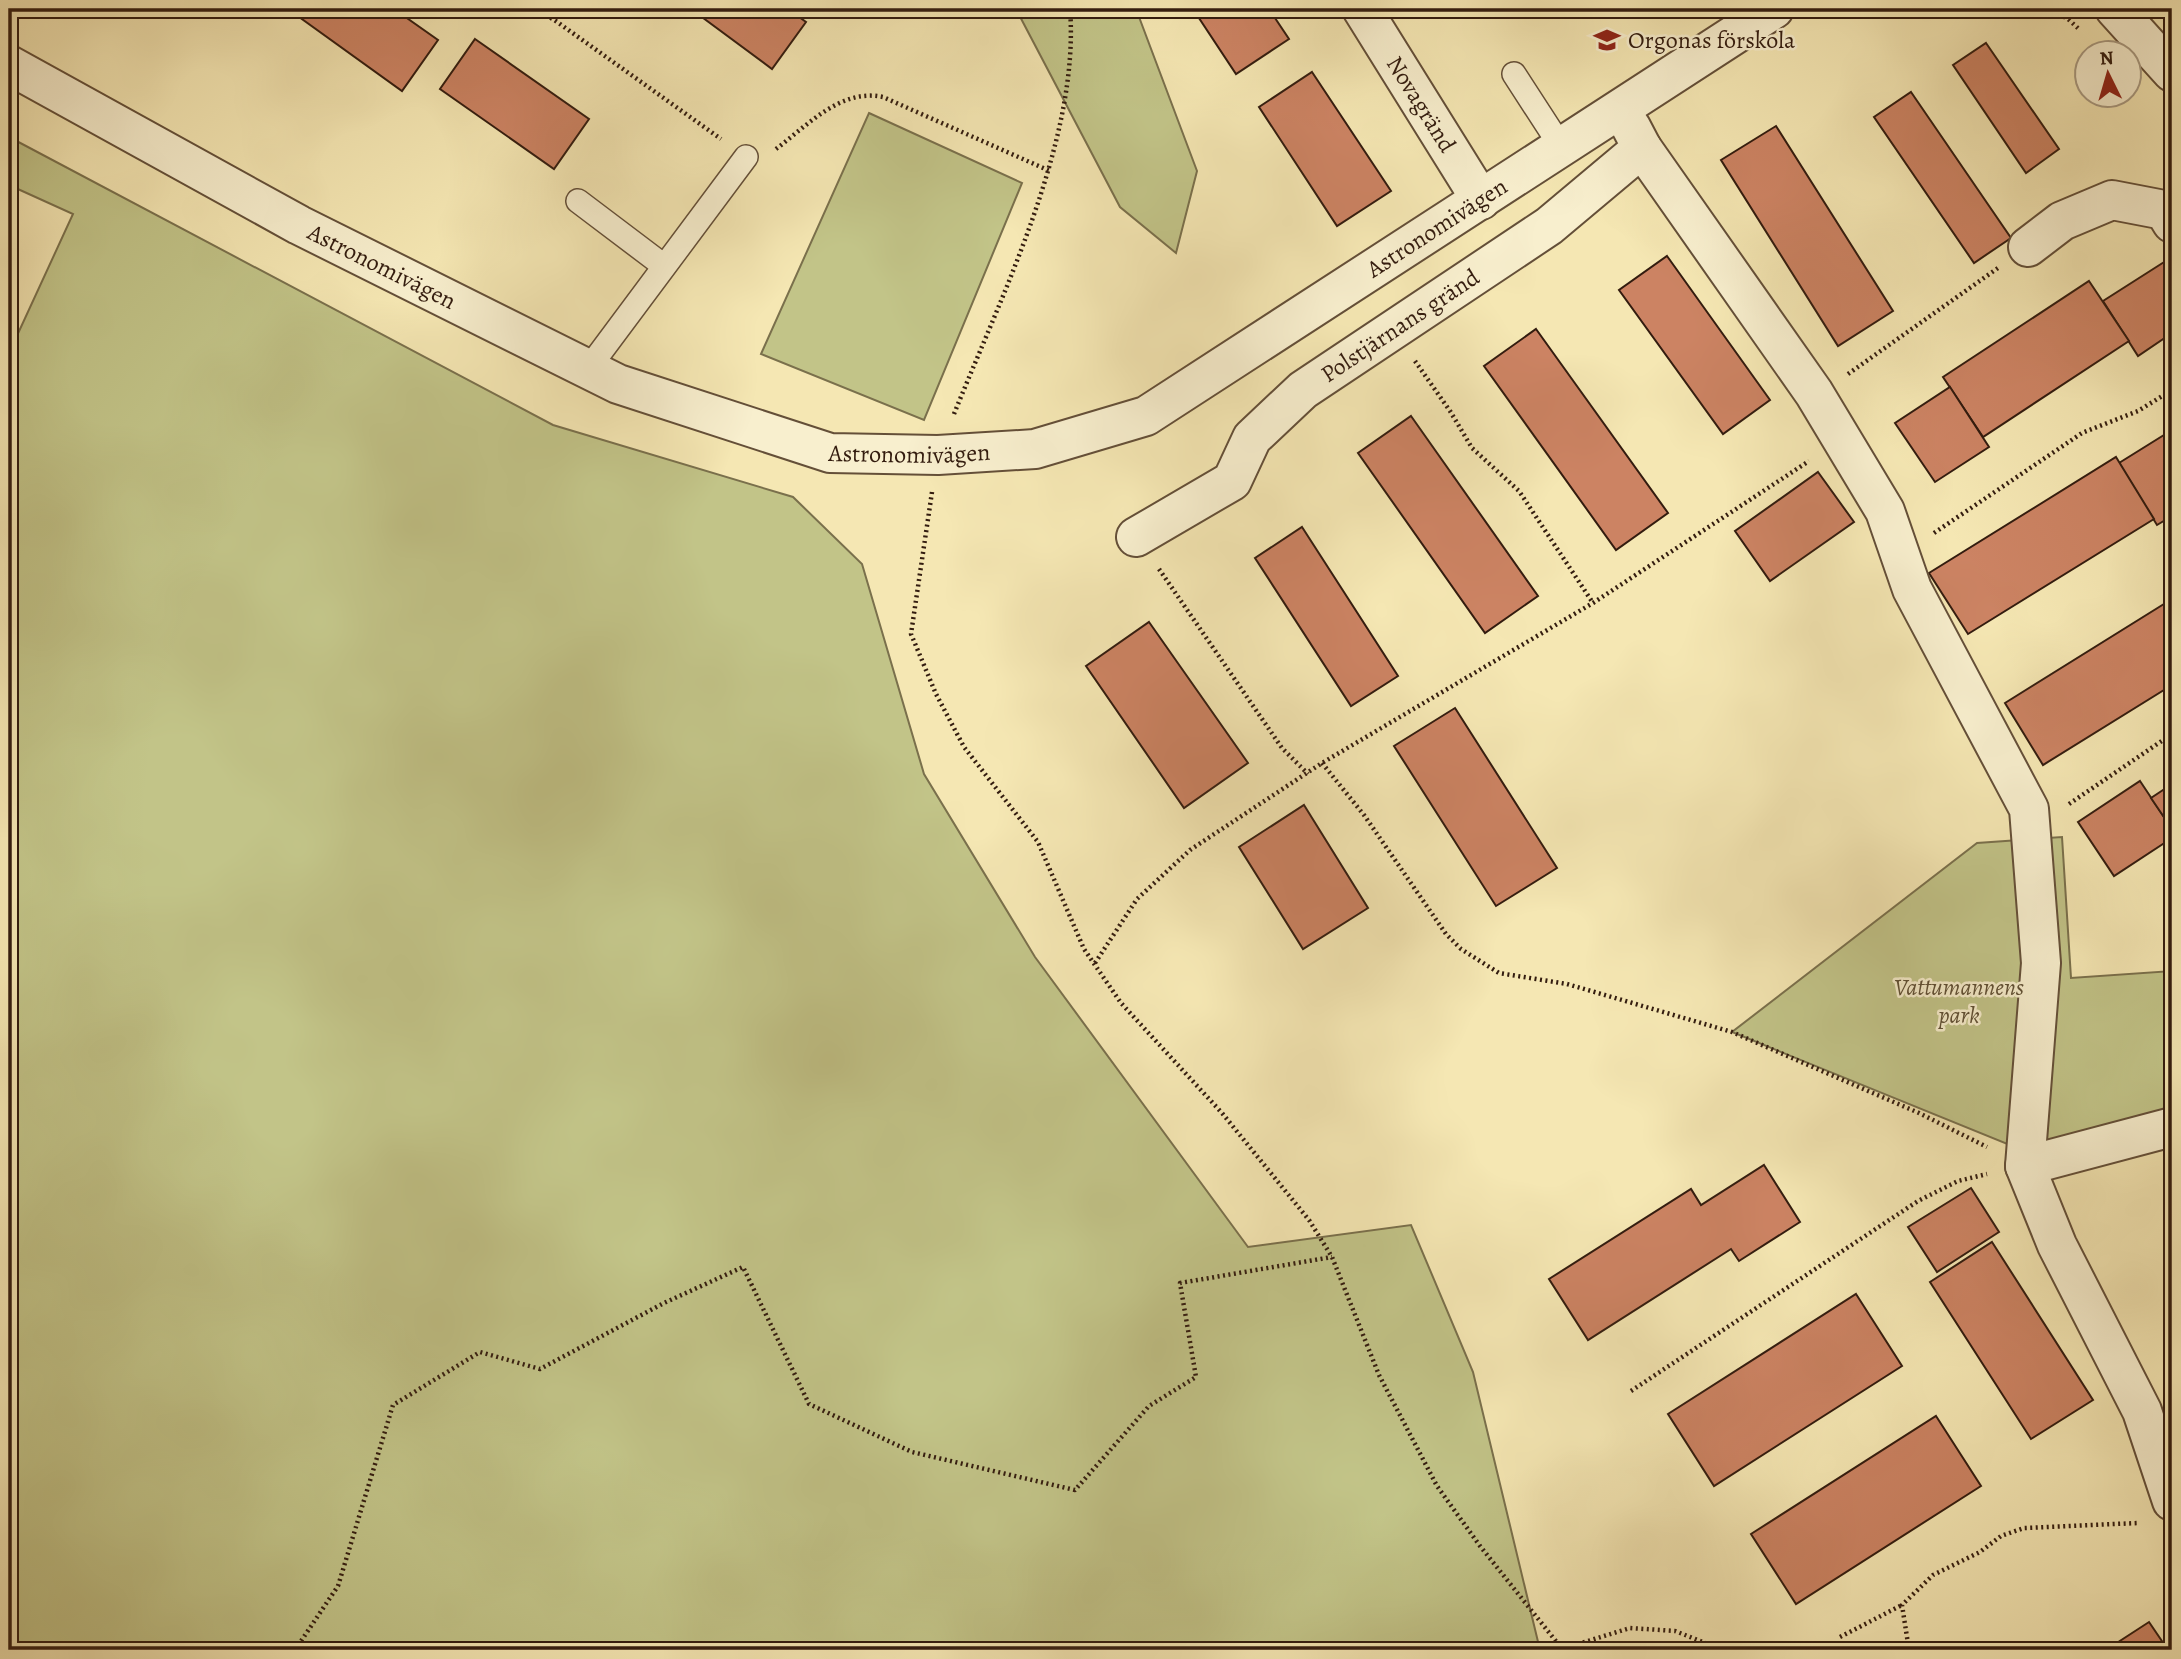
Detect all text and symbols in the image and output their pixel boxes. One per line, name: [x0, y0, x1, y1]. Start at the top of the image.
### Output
place label: Orgonas förskola: [1628, 24, 1796, 56]
school or university icon: Orgonas förskola: [1592, 25, 1622, 55]
north arrow: [2072, 38, 2142, 108]
text: N: [2099, 44, 2115, 72]
street label: Novagränd: [1379, 50, 1463, 158]
street label: Astronomivägen: [1359, 170, 1513, 286]
street label: Astronomivägen: [302, 216, 462, 317]
street label: Polstjärnans gränd: [1314, 261, 1485, 390]
street label: Astronomivägen: [827, 436, 991, 471]
park label: Vattumannens park: [1894, 971, 2024, 1031]

